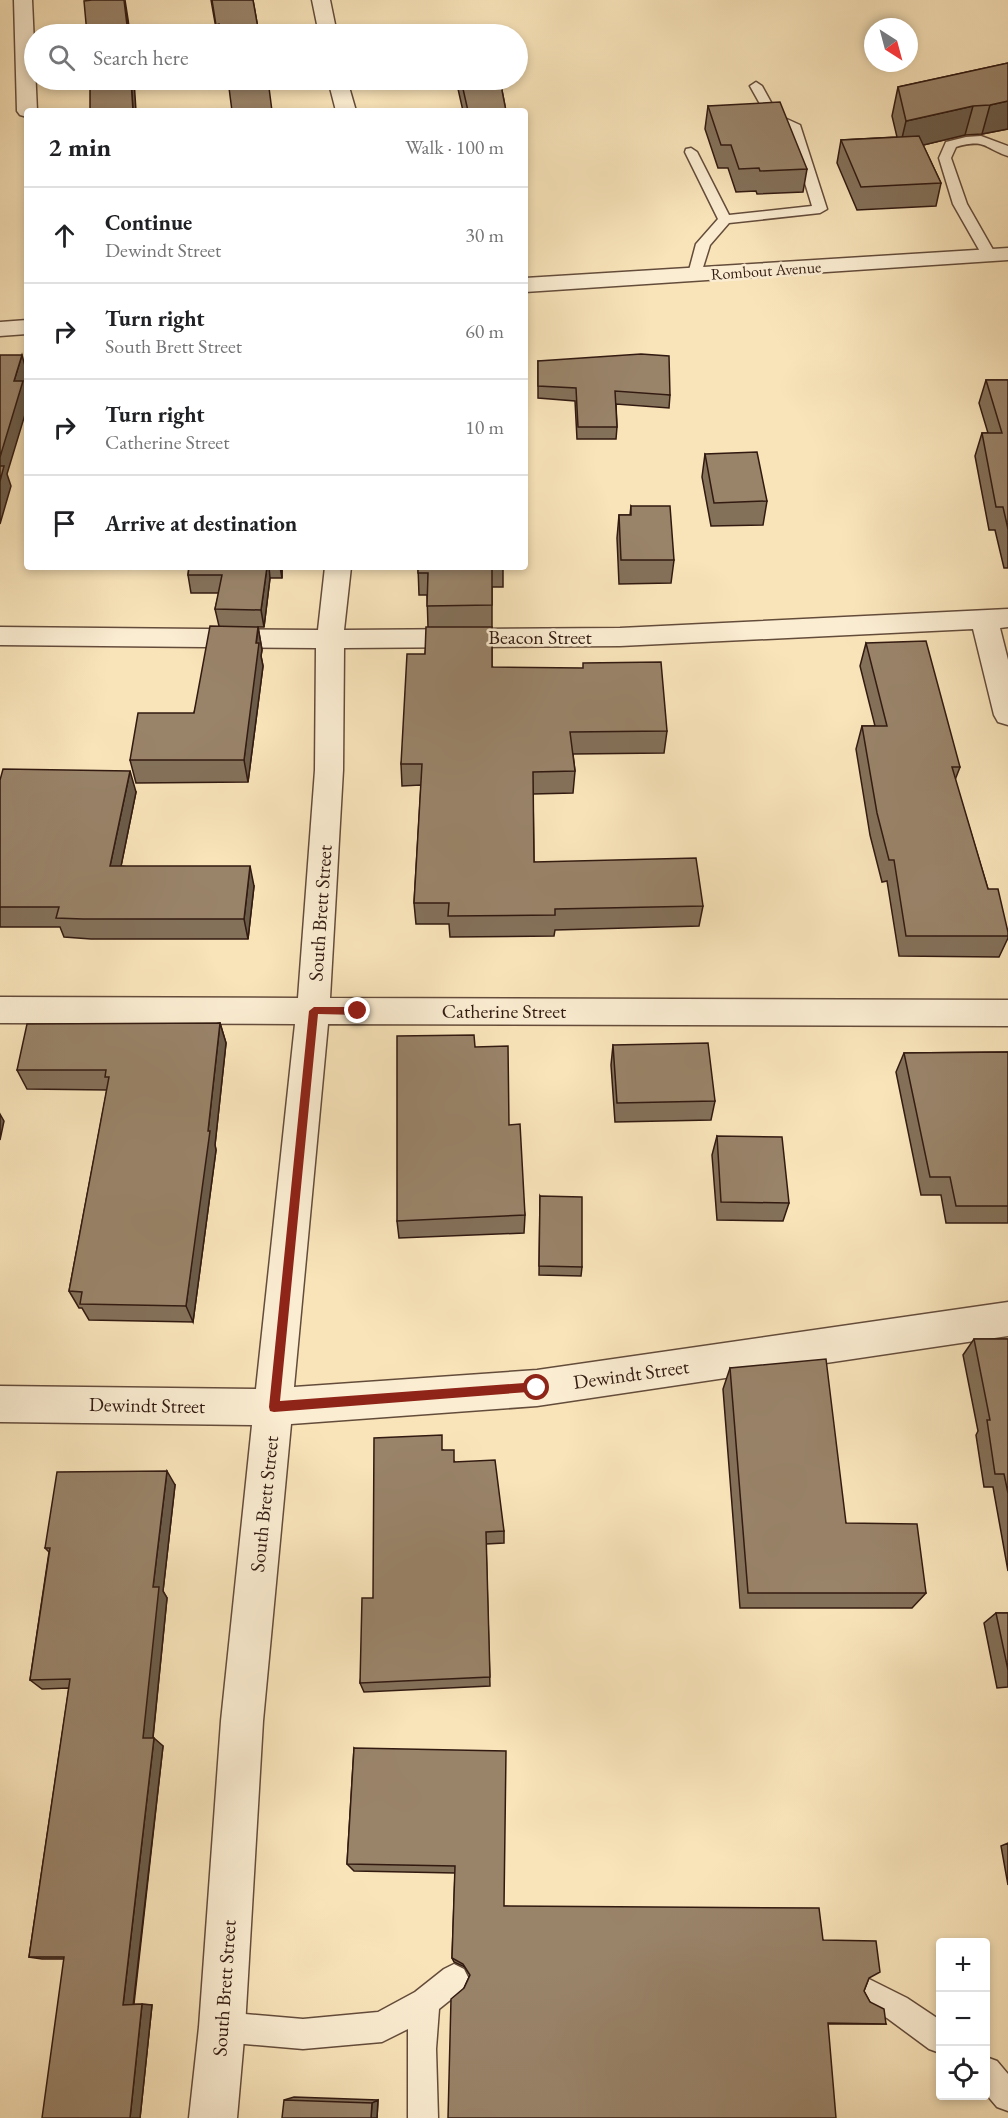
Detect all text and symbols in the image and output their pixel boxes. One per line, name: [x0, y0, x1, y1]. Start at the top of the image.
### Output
north arrow: [864, 18, 918, 72]
search box: [24, 24, 528, 90]
icon: search: [45, 41, 78, 74]
text: Search here: [93, 43, 188, 72]
text: 2 min: [48, 130, 111, 164]
text: Walk · 100 m: [405, 134, 504, 160]
text: Continue: [105, 208, 192, 237]
icon: ahead: [48, 219, 81, 252]
text: 30 m: [465, 222, 504, 248]
text: Dewindt Street: [105, 237, 221, 263]
street label: Rombout Avenue: [710, 256, 822, 285]
text: Turn right: [105, 304, 204, 333]
icon: right: [48, 315, 81, 348]
text: 60 m: [465, 318, 504, 344]
text: South Brett Street: [105, 333, 242, 359]
text: Turn right: [105, 400, 204, 429]
icon: right: [48, 411, 81, 444]
text: 10 m: [465, 414, 504, 440]
text: Catherine Street: [105, 429, 229, 455]
icon: arrive: [48, 507, 81, 540]
text: Arrive at destination: [105, 509, 297, 538]
street label: Beacon Street: [488, 624, 593, 650]
street label: South Brett Street: [302, 843, 338, 982]
route end: [344, 997, 370, 1023]
street label: Catherine Street: [442, 998, 567, 1024]
street label: Dewindt Street: [572, 1353, 691, 1395]
route start: [523, 1374, 549, 1400]
street label: Dewindt Street: [89, 1391, 206, 1419]
street label: South Brett Street: [244, 1434, 284, 1574]
street label: South Brett Street: [206, 1918, 242, 2057]
map controls: [936, 1938, 990, 2100]
button: +: [936, 1938, 990, 1992]
button: −: [936, 1992, 990, 2046]
button: locate: [936, 2046, 990, 2100]

